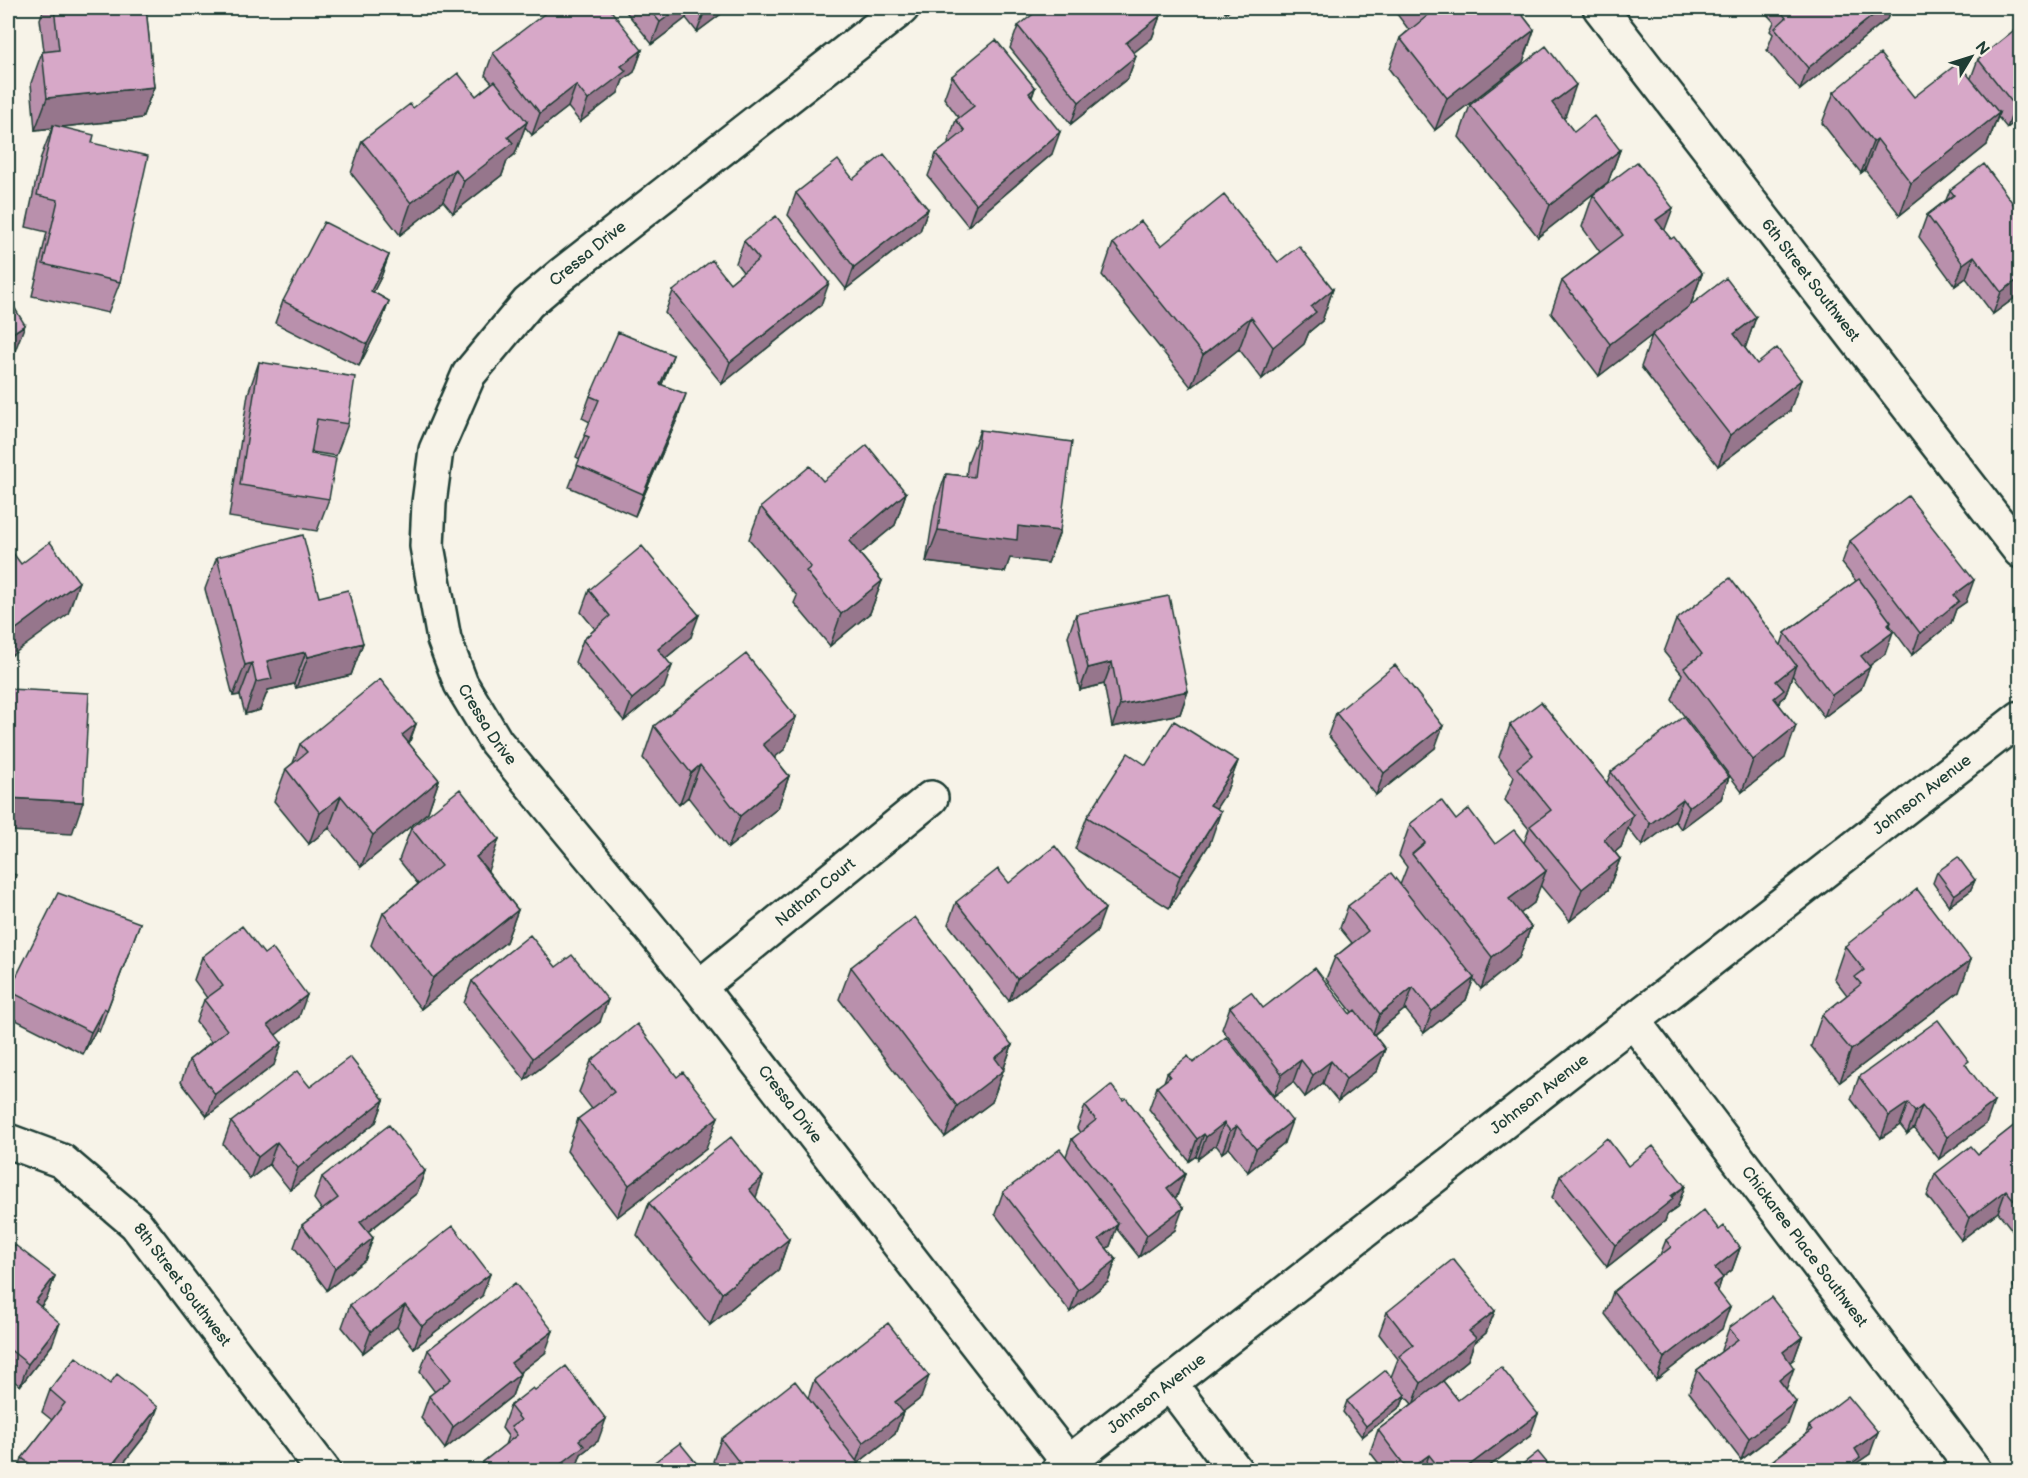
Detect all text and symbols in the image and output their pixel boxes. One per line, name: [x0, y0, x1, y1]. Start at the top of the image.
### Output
north arrow: [1941, 27, 2001, 87]
text: N: [1970, 38, 1993, 59]
street label: 6th Street Southwest: [1757, 215, 1864, 345]
street label: Cressa Drive: [546, 217, 631, 291]
street label: Cressa Drive: [454, 681, 521, 769]
street label: Johnson Avenue: [1869, 750, 1975, 839]
street label: Nathan Court: [772, 854, 859, 930]
street label: Johnson Avenue: [1487, 1050, 1593, 1138]
street label: Cressa Drive: [754, 1062, 826, 1147]
street label: Chickaree Place Southwest: [1737, 1163, 1872, 1331]
street label: 8th Street Southwest: [129, 1220, 235, 1350]
street label: Johnson Avenue: [1104, 1349, 1210, 1438]

